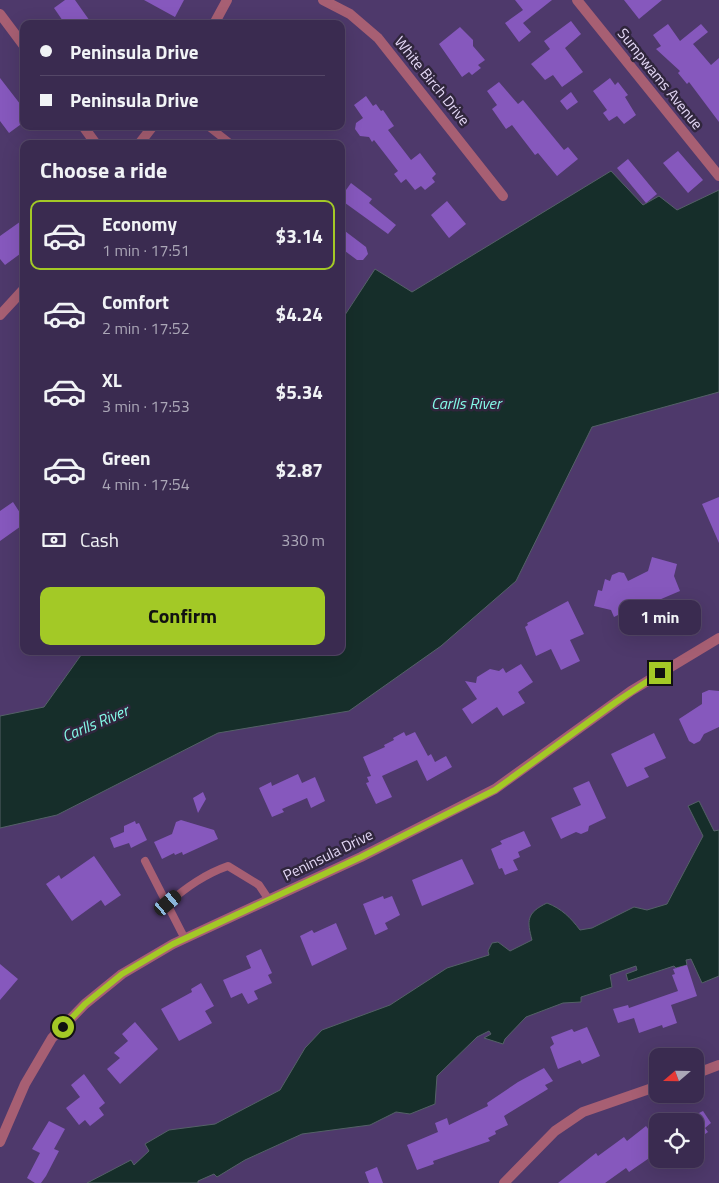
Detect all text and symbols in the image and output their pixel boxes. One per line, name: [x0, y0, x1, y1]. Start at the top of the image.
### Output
street label: Sumpwams Avenue: [612, 23, 709, 135]
street label: White Birch Drive: [389, 31, 476, 130]
text: Peninsula Drive: [70, 37, 198, 66]
text: Peninsula Drive: [70, 85, 198, 114]
text: Choose a ride: [40, 153, 167, 187]
text: Economy: [102, 209, 177, 238]
icon: car: [42, 213, 87, 258]
text: $3.14: [276, 221, 323, 250]
text: 1 min · 17:51: [102, 238, 190, 262]
text: Comfort: [102, 287, 169, 316]
icon: car: [42, 291, 87, 336]
text: $4.24: [276, 299, 323, 328]
text: 2 min · 17:52: [102, 316, 190, 340]
text: XL: [102, 365, 122, 394]
icon: car: [42, 369, 87, 414]
text: $5.34: [276, 377, 323, 406]
water label: Carlls River: [431, 391, 503, 415]
text: 3 min · 17:53: [102, 394, 190, 418]
text: Green: [102, 443, 151, 472]
icon: car: [42, 447, 87, 492]
text: $2.87: [276, 455, 323, 484]
text: 4 min · 17:54: [102, 472, 190, 496]
text: Cash: [80, 525, 119, 554]
icon: cash: [40, 526, 68, 554]
text: 330 m: [281, 528, 325, 552]
button: Confirm: [40, 587, 325, 645]
callout: 1 min: [619, 600, 701, 636]
text: 1 min: [641, 605, 679, 629]
route end: [649, 662, 671, 684]
water label: Carlls River: [58, 698, 134, 748]
street label: Peninsula Drive: [279, 823, 377, 886]
car: [151, 888, 184, 918]
route start: [52, 1016, 74, 1038]
north arrow: [649, 1048, 704, 1102]
map controls: [649, 1048, 704, 1168]
button: locate: [649, 1113, 704, 1168]

